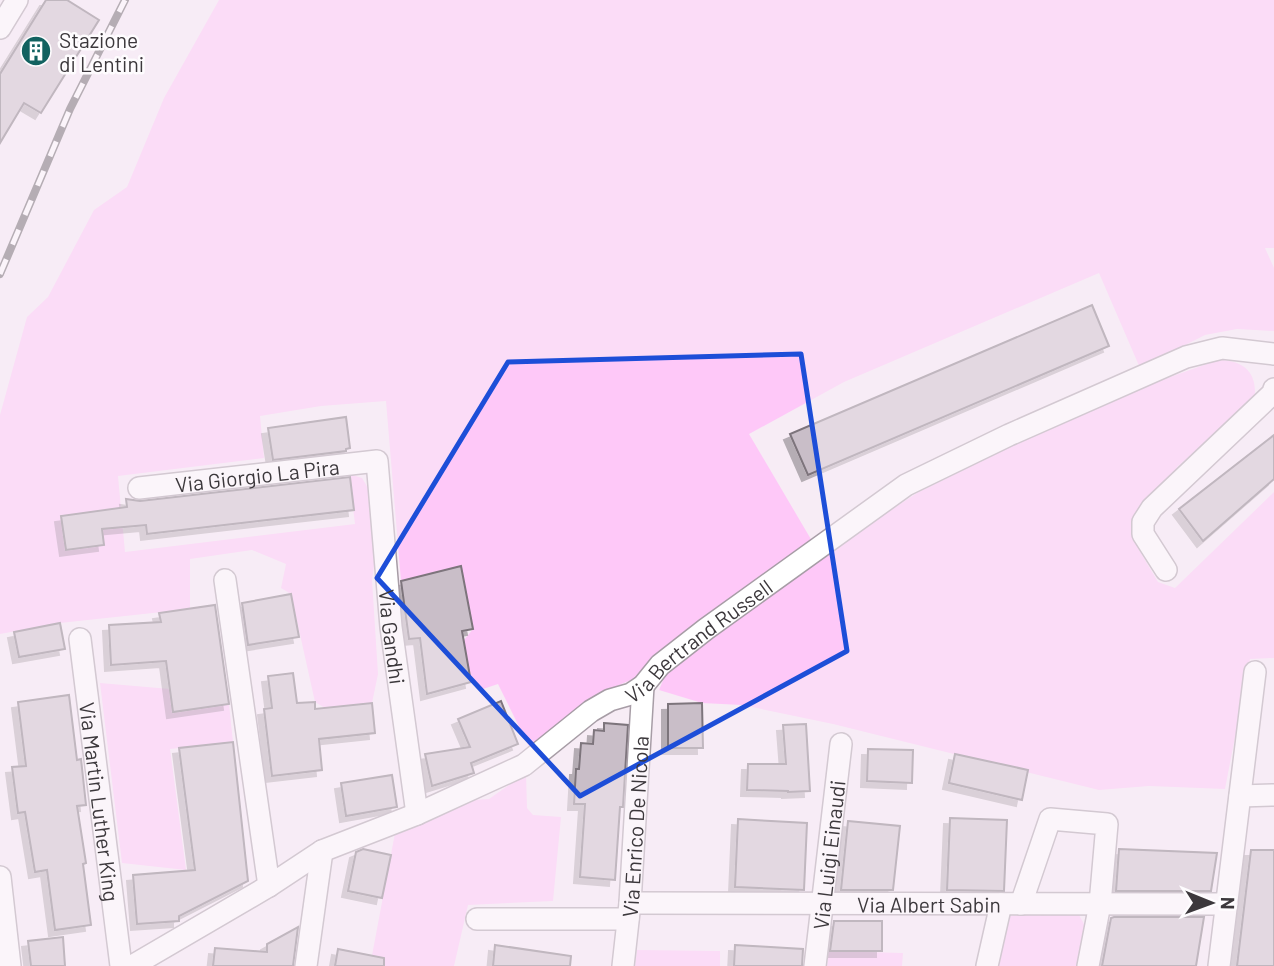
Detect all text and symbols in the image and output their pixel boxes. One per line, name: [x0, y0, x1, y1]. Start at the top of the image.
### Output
place label: Stazione di Lentini: [59, 27, 144, 76]
building icon: Stazione di Lentini: [19, 34, 53, 68]
street label: Via Giorgio La Pira: [174, 453, 341, 496]
street label: Via Bertrand Russell: [620, 573, 777, 707]
street label: Via Gandhi: [375, 588, 411, 686]
street label: Via Martin Luther King: [76, 701, 125, 903]
street label: Via Enrico De Nicola: [616, 735, 653, 919]
street label: Via Luigi Einaudi: [807, 779, 849, 931]
north arrow: [1176, 868, 1246, 938]
street label: Via Albert Sabin: [857, 891, 1001, 916]
text: N: [1217, 897, 1240, 910]

